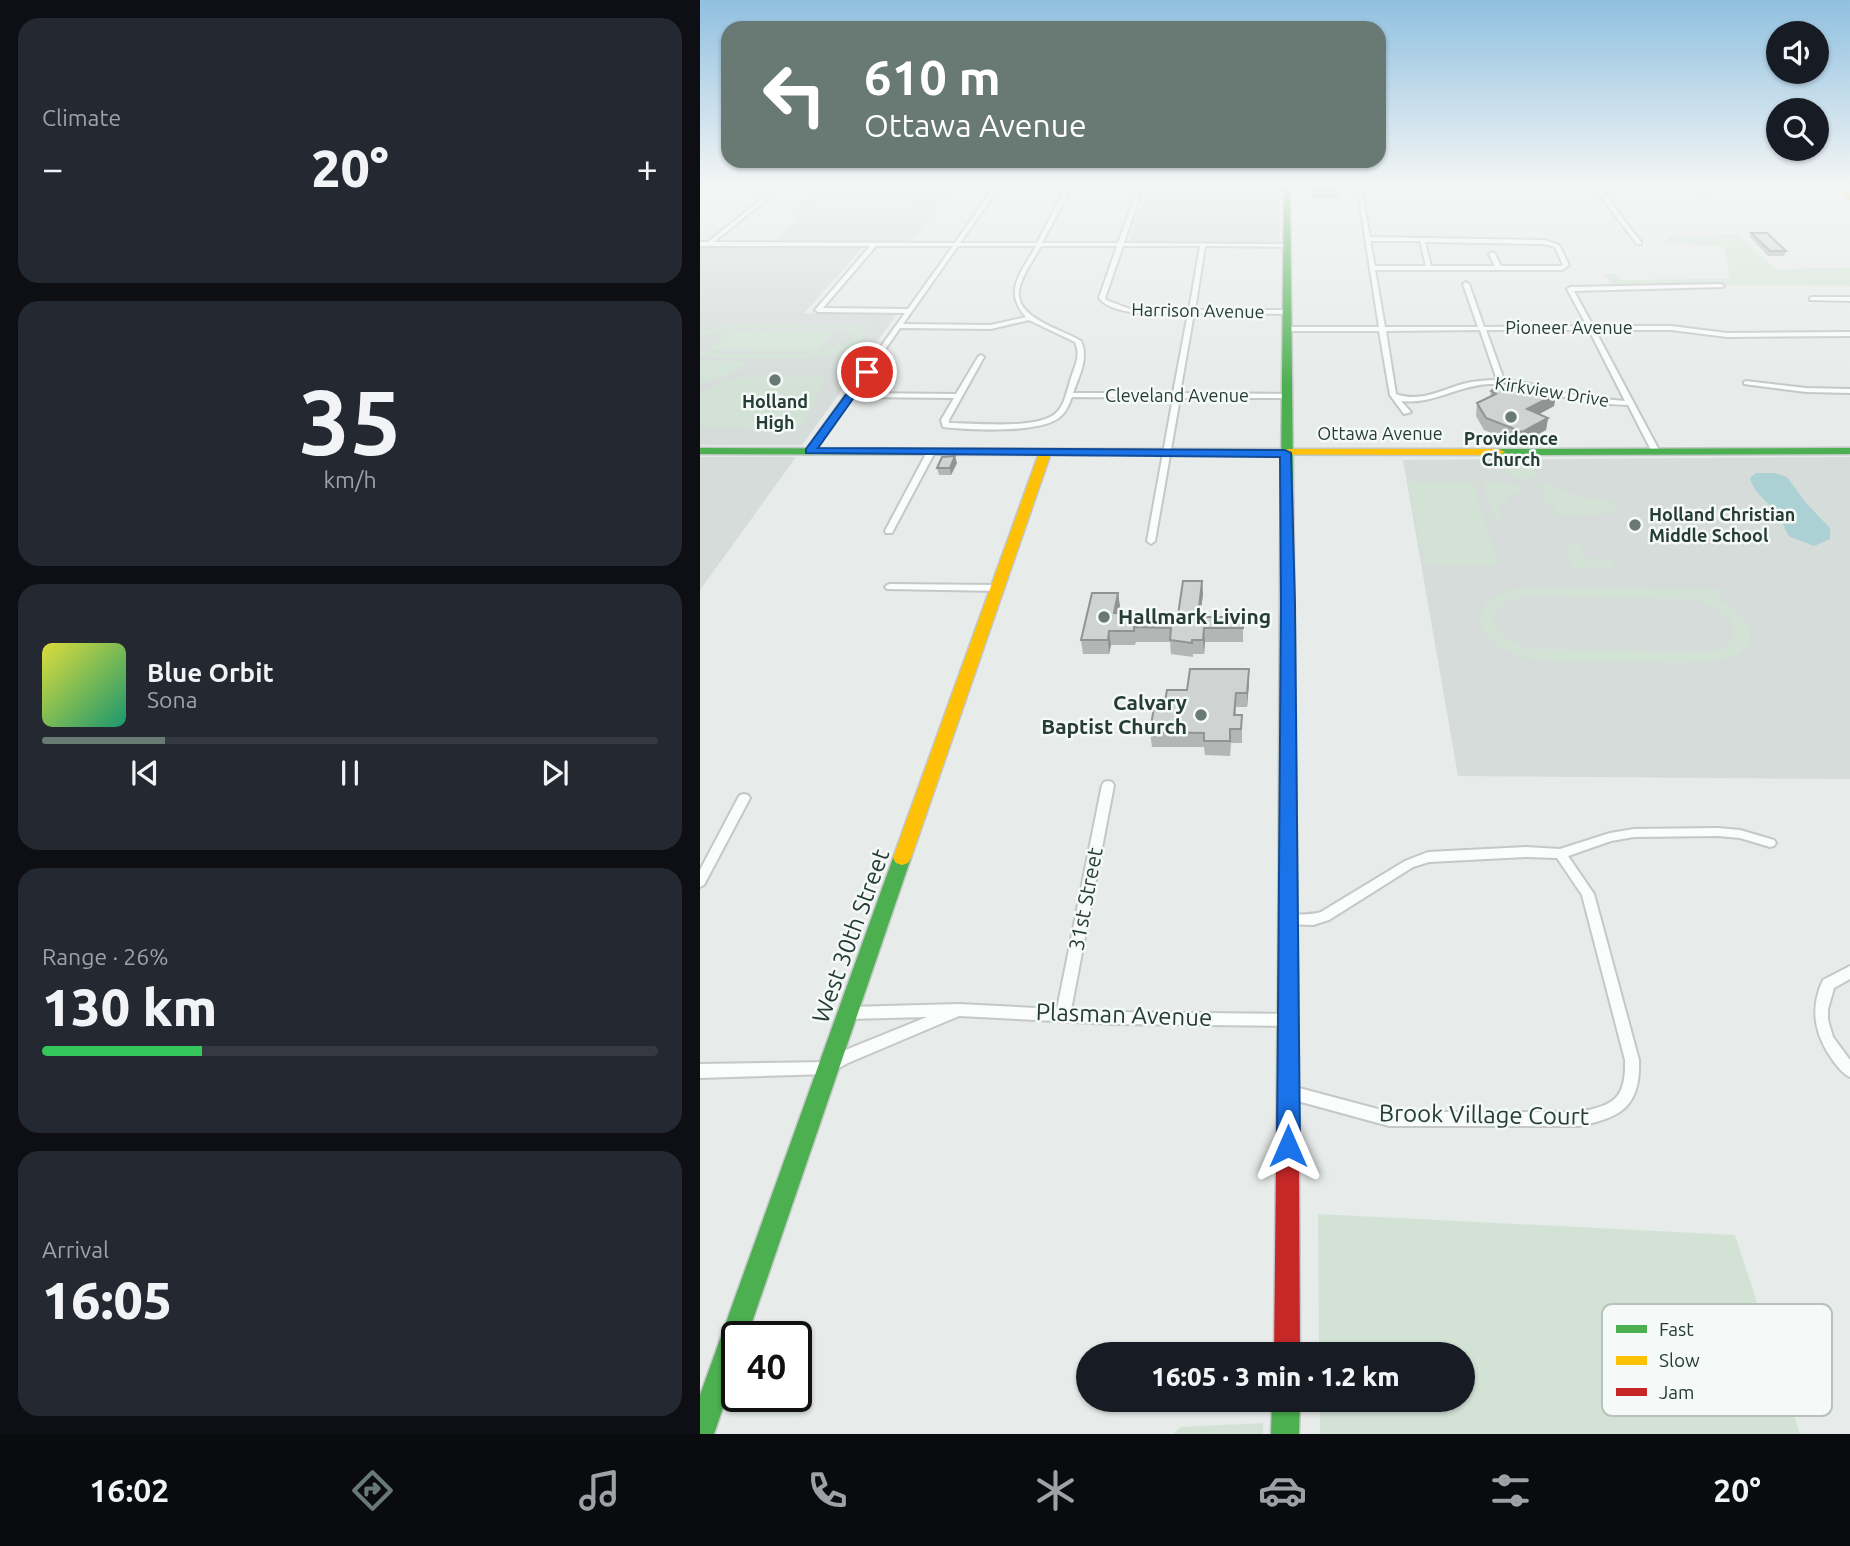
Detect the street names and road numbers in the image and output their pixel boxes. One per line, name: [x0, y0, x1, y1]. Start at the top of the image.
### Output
street label: Harrison Avenue: [1131, 299, 1265, 321]
street label: Pioneer Avenue: [1505, 317, 1633, 337]
street label: Kirkview Drive: [1494, 372, 1611, 410]
street label: Cleveland Avenue: [1105, 385, 1249, 405]
street label: Ottawa Avenue: [1317, 423, 1443, 443]
street label: West 30th Street: [807, 845, 895, 1027]
street label: 31st Street: [1063, 845, 1107, 952]
street label: Plasman Avenue: [1035, 998, 1213, 1031]
street label: Brook Village Court: [1379, 1099, 1590, 1130]

